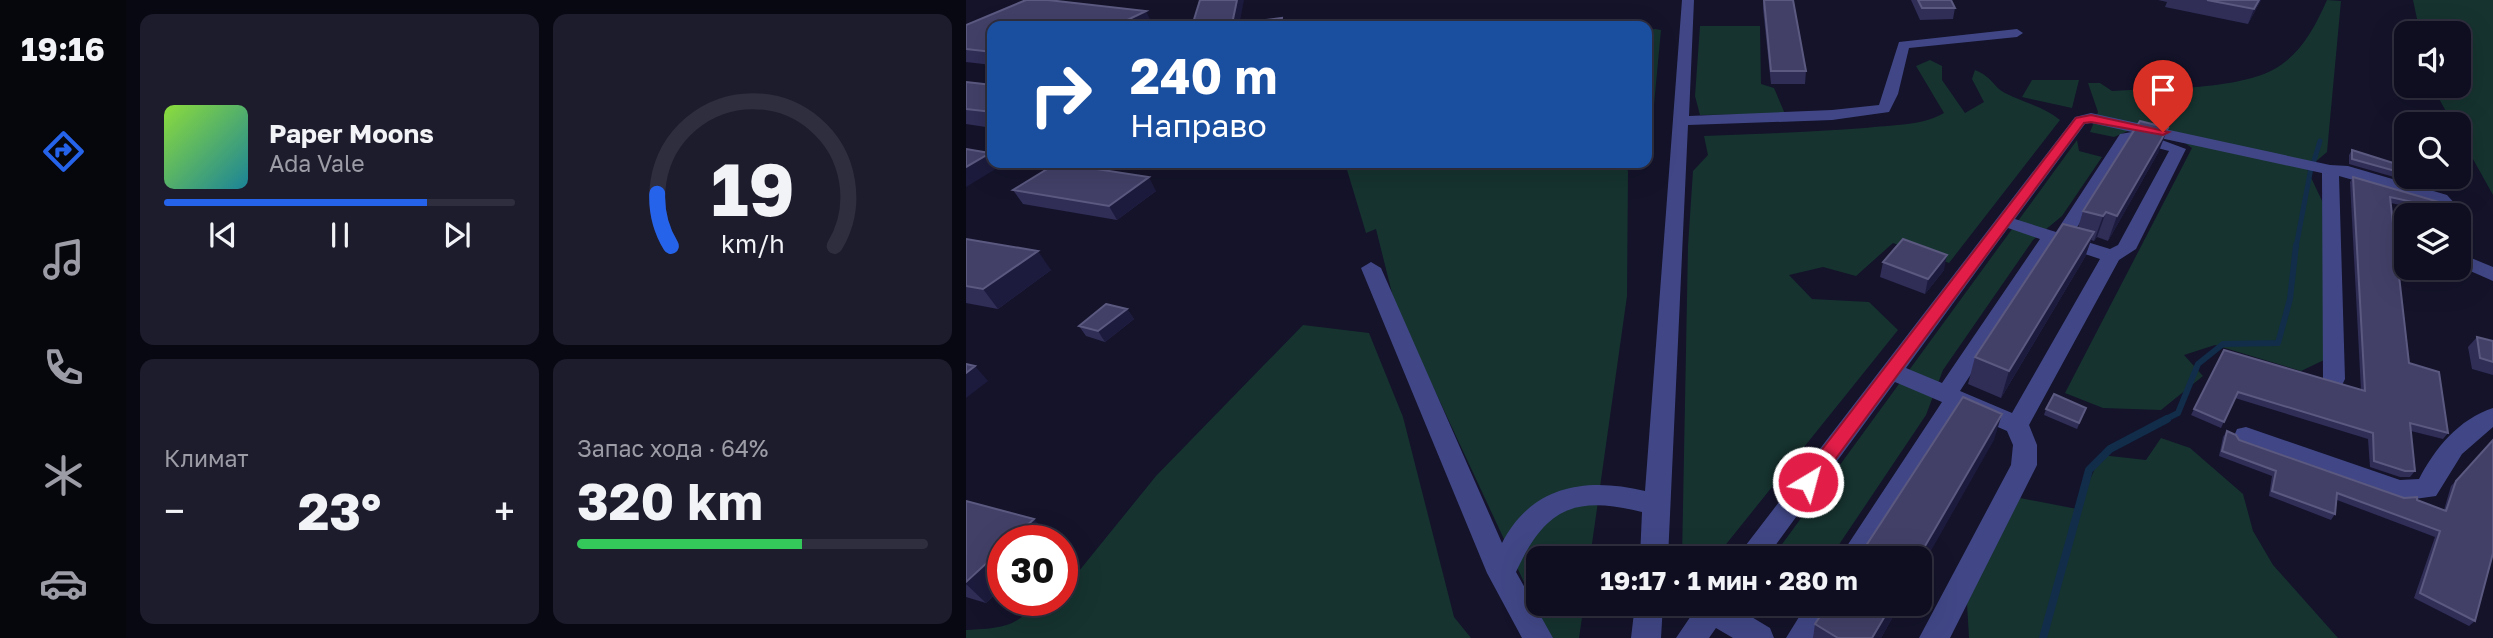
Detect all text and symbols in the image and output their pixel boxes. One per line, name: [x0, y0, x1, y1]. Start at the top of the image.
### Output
map controls: [2394, 21, 2471, 280]
button: sound: [2394, 21, 2471, 98]
text: 19:16: [21, 30, 105, 68]
text: 240 m: [1130, 46, 1278, 105]
icon: right: [1015, 49, 1106, 140]
pin: [2133, 60, 2193, 132]
icon: arrive: [2144, 71, 2182, 109]
text: Направо: [1130, 106, 1267, 144]
button: search: [2394, 112, 2471, 189]
text: Paper Moons: [269, 118, 434, 149]
icon: directions: [39, 127, 88, 176]
text: 19: [711, 145, 794, 232]
text: Ada Vale: [269, 149, 365, 177]
button: layers: [2394, 203, 2471, 280]
icon: previous: [204, 216, 242, 254]
icon: pause: [321, 216, 359, 254]
icon: next: [438, 216, 476, 254]
text: km/h: [721, 228, 784, 259]
icon: music: [39, 235, 88, 284]
icon: phone: [39, 343, 88, 392]
text: Запас хода · 64%: [577, 434, 768, 462]
text: Климат: [164, 444, 249, 472]
position arrow: [1771, 445, 1845, 519]
icon: climate: [39, 451, 88, 500]
text: 320 km: [577, 469, 763, 531]
text: 23°: [298, 479, 381, 541]
text: −: [164, 488, 185, 533]
text: +: [494, 488, 515, 533]
speed limit sign: 30: [987, 525, 1078, 616]
icon: car: [39, 559, 88, 608]
text: 19:17 · 1 мин · 280 m: [1600, 565, 1858, 596]

